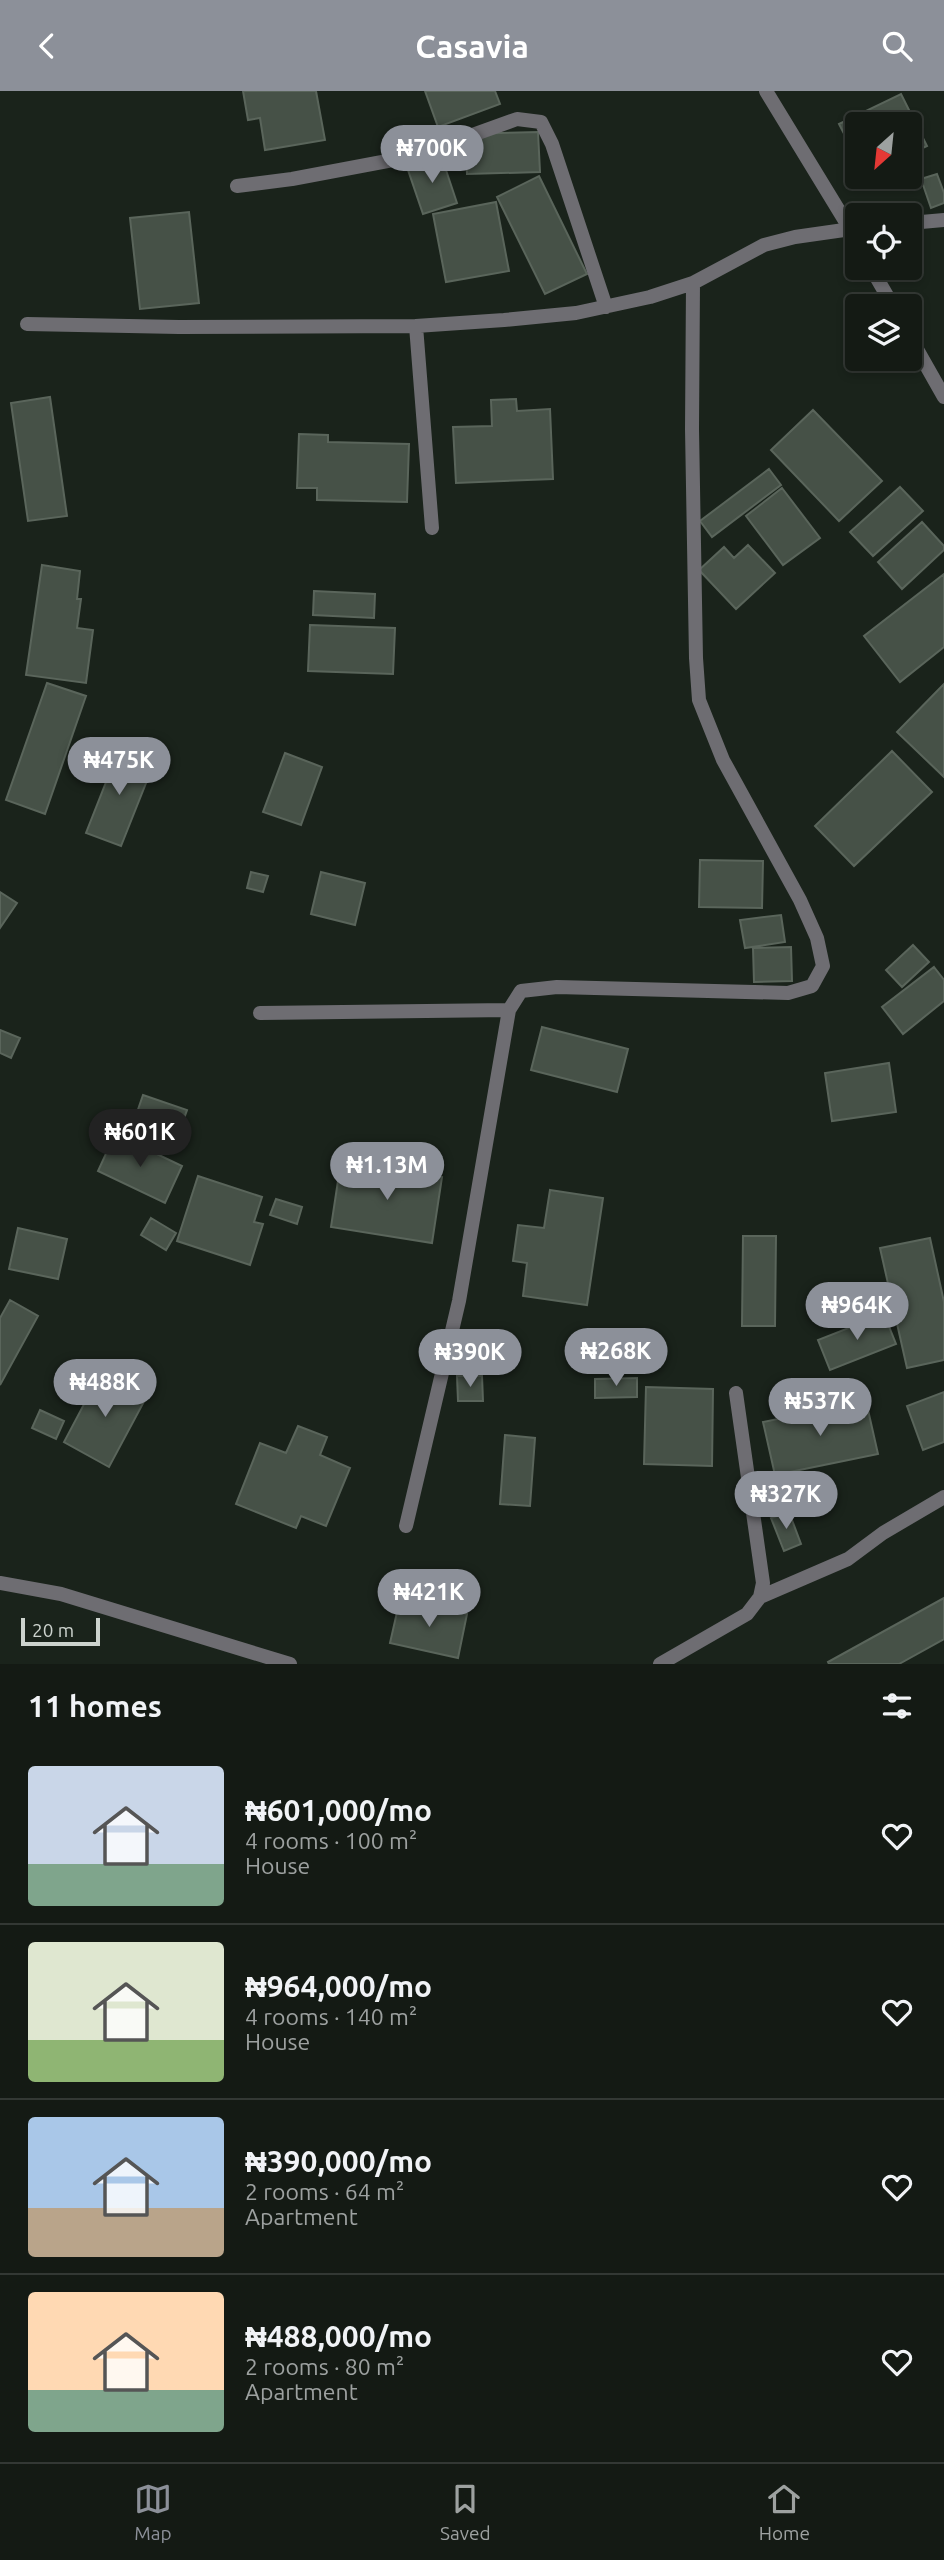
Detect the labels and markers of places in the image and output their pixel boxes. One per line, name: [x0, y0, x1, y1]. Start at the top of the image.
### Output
pin: ₦700K: [383, 125, 481, 185]
pin: ₦475K: [70, 737, 168, 797]
pin: ₦601K: [91, 1109, 189, 1169]
pin: ₦1.13M: [330, 1143, 444, 1202]
pin: ₦964K: [808, 1283, 906, 1342]
pin: ₦390K: [421, 1329, 519, 1389]
pin: ₦268K: [567, 1329, 665, 1388]
pin: ₦488K: [56, 1359, 154, 1419]
pin: ₦537K: [771, 1379, 869, 1438]
pin: ₦327K: [737, 1471, 835, 1531]
pin: ₦421K: [380, 1569, 478, 1629]

